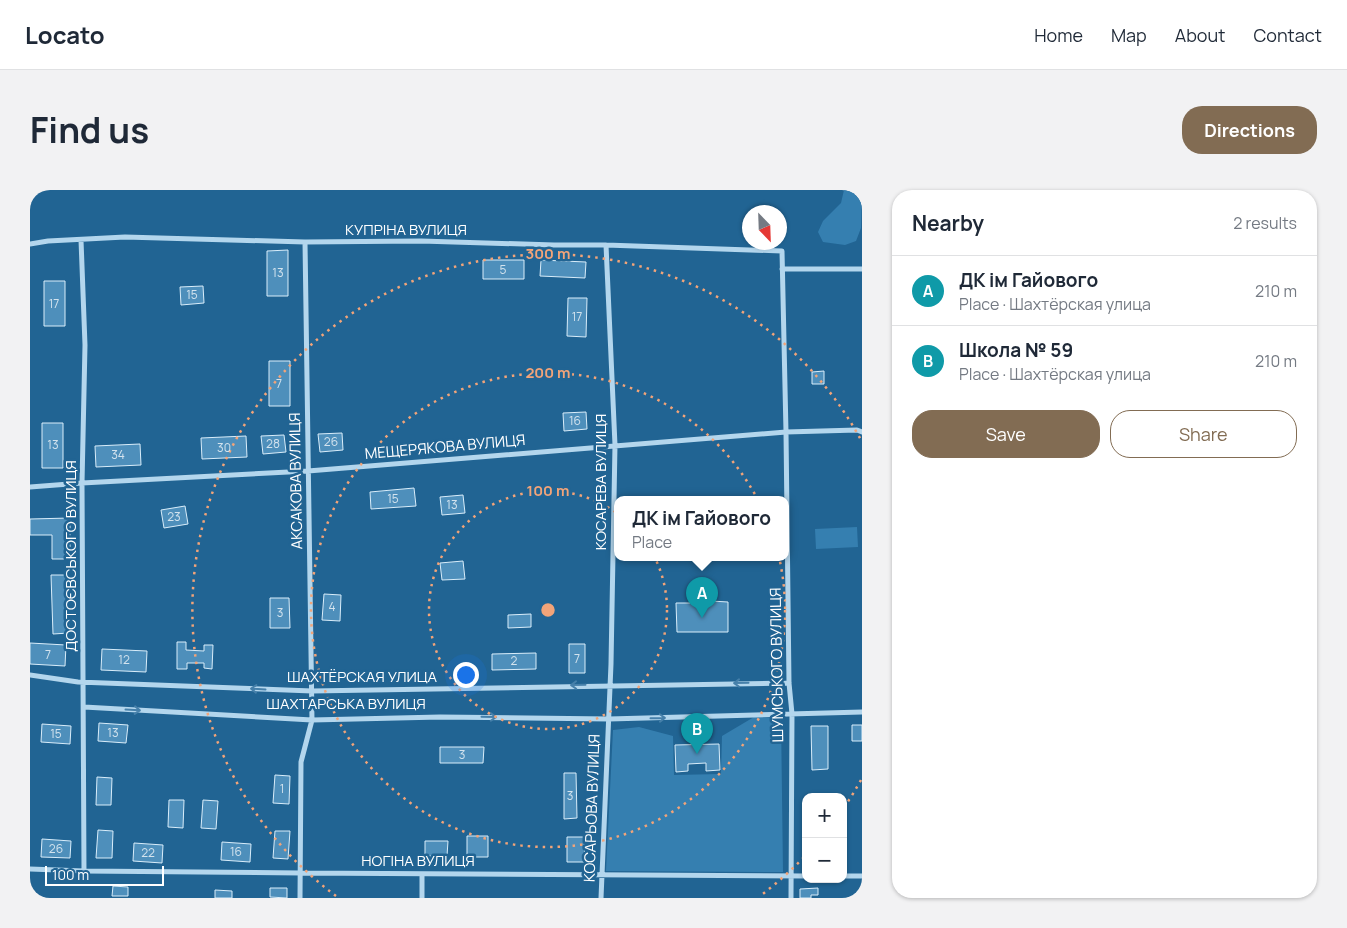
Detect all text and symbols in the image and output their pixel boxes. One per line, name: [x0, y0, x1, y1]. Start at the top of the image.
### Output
text: Locato: [25, 18, 105, 51]
text: Home: [1034, 23, 1083, 47]
text: Map: [1111, 23, 1147, 47]
text: About: [1175, 23, 1225, 47]
text: Contact: [1253, 23, 1322, 47]
text: Find us: [30, 106, 149, 154]
button: Directions: [1182, 106, 1317, 154]
north arrow: [742, 205, 787, 250]
text: Nearby: [912, 209, 984, 237]
text: 2 results: [1233, 212, 1297, 234]
street label: КУПРІНА ВУЛИЦЯ: [345, 219, 467, 240]
text: 300 m: [526, 243, 570, 264]
house number: 5: [500, 261, 507, 278]
house number: 13: [272, 264, 284, 281]
text: ДК ім Гайового: [959, 267, 1098, 293]
text: A: [923, 280, 933, 302]
text: 210 m: [1255, 280, 1297, 302]
house number: 15: [186, 286, 198, 303]
text: Place · Шахтёрская улица: [959, 293, 1151, 315]
house number: 17: [49, 295, 59, 312]
house number: 17: [572, 308, 582, 325]
text: Школа № 59: [959, 337, 1073, 363]
text: B: [923, 350, 933, 372]
text: 210 m: [1255, 350, 1297, 372]
text: 200 m: [525, 362, 571, 383]
text: Place · Шахтёрская улица: [959, 363, 1151, 385]
house number: 7: [276, 375, 282, 392]
button: Save: [912, 410, 1100, 458]
button: Share: [1110, 410, 1297, 458]
street label: АКСАКОВА ВУЛИЦЯ: [284, 412, 307, 550]
house number: 16: [569, 412, 581, 429]
street label: КОСАРЕВА ВУЛИЦЯ: [590, 414, 611, 550]
street label: МЕЩЕРЯКОВА ВУЛИЦЯ: [364, 429, 526, 464]
house number: 26: [324, 433, 338, 450]
house number: 28: [266, 435, 280, 452]
house number: 13: [47, 436, 59, 453]
house number: 30: [217, 439, 231, 456]
house number: 34: [111, 446, 125, 463]
street label: ДОСТОЄВСЬКОГО ВУЛИЦЯ: [60, 460, 81, 652]
text: 100 m: [527, 480, 569, 501]
house number: 15: [387, 490, 399, 507]
house number: 13: [446, 496, 458, 513]
popup: [614, 496, 789, 561]
text: ДК ім Гайового: [632, 505, 771, 531]
house number: 23: [167, 508, 181, 525]
text: Place: [632, 531, 672, 553]
pin: A: [686, 577, 718, 618]
street label: ШУМСЬКОГО ВУЛИЦЯ: [765, 588, 788, 742]
house number: 4: [328, 598, 336, 615]
centre of rings: [539, 601, 557, 619]
house number: 3: [277, 604, 283, 621]
house number: 7: [45, 646, 51, 663]
house number: 7: [574, 650, 580, 667]
house number: 12: [118, 651, 130, 668]
house number: 2: [511, 652, 518, 669]
your location: [453, 662, 479, 688]
street label: ШАХТЁРСКАЯ УЛИЦА: [287, 666, 438, 687]
one-way arrow: [733, 678, 749, 688]
one-way arrow: [570, 681, 586, 690]
one-way arrow: [251, 684, 267, 693]
street label: ШАХТАРСЬКА ВУЛИЦЯ: [266, 693, 426, 714]
one-way arrow: [124, 705, 140, 714]
one-way arrow: [481, 713, 497, 722]
one-way arrow: [649, 713, 665, 723]
pin: B: [681, 713, 713, 754]
house number: 13: [107, 724, 119, 741]
house number: 15: [50, 725, 62, 742]
street label: КОСАРЬОВА ВУЛИЦЯ: [578, 734, 605, 882]
house number: 3: [459, 746, 465, 763]
house number: 1: [280, 780, 284, 797]
house number: 3: [567, 787, 573, 804]
map controls: [802, 793, 847, 883]
button: +: [802, 793, 847, 838]
button: −: [802, 838, 847, 883]
house number: 26: [49, 840, 63, 857]
house number: 16: [230, 843, 242, 860]
house number: 22: [141, 844, 155, 861]
street label: НОГІНА ВУЛИЦЯ: [361, 850, 475, 871]
scale bar: [45, 863, 164, 886]
text: 100 m: [52, 865, 89, 884]

